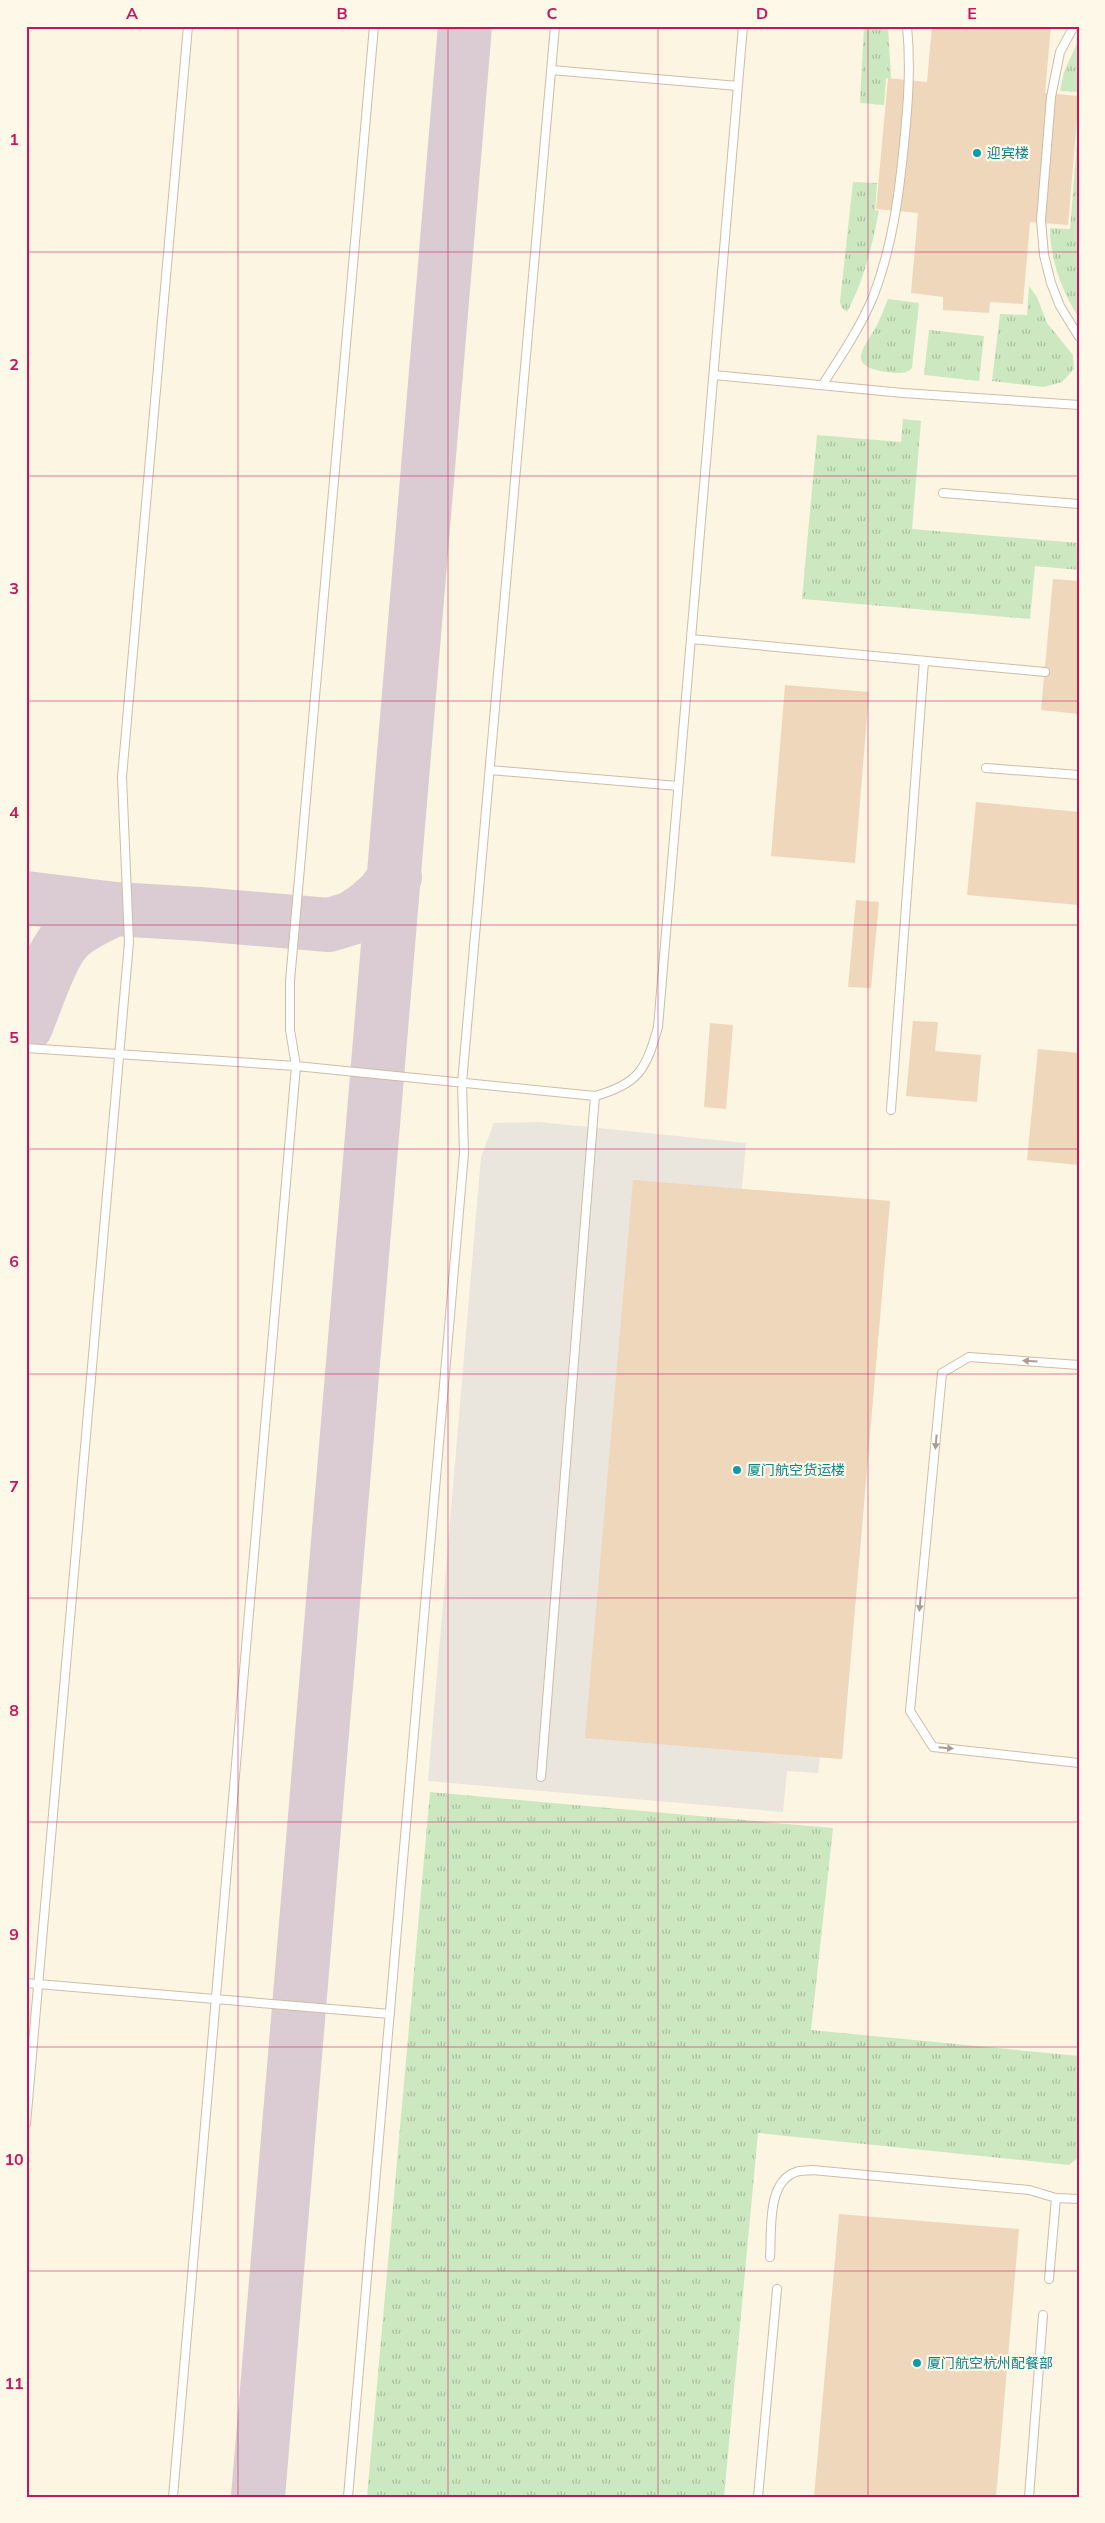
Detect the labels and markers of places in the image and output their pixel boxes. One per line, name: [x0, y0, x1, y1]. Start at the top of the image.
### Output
place label: 迎宾楼: [987, 144, 1029, 162]
marker: 迎宾楼: [971, 147, 983, 159]
place label: 厦门航空货运楼: [747, 1461, 845, 1479]
marker: 厦门航空货运楼: [731, 1464, 743, 1476]
place label: 厦门航空杭州配餐部: [927, 2354, 1053, 2372]
marker: 厦门航空杭州配餐部: [911, 2357, 923, 2369]

